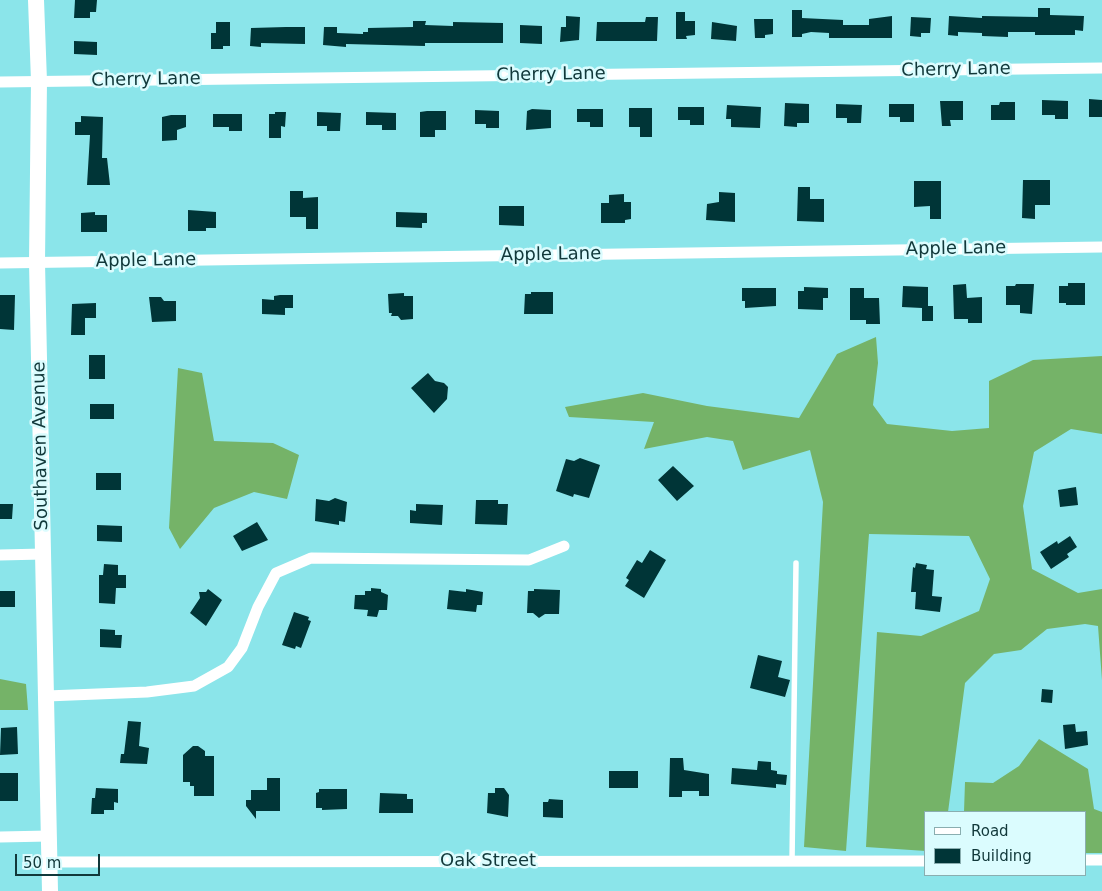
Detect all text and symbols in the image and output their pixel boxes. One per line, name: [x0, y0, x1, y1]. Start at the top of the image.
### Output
street label: Cherry Lane: [901, 58, 1011, 82]
street label: Cherry Lane: [496, 63, 606, 87]
street label: Cherry Lane: [91, 68, 201, 92]
street label: Apple Lane: [906, 237, 1006, 261]
street label: Apple Lane: [501, 243, 601, 267]
street label: Apple Lane: [96, 249, 196, 273]
street label: Southaven Avenue: [29, 361, 53, 531]
legend: [924, 811, 1087, 876]
text: Road: [971, 822, 1009, 840]
scale bar: [18, 844, 102, 876]
text: Building: [971, 847, 1032, 865]
street label: Oak Street: [440, 850, 536, 872]
text: 50 m: [23, 854, 61, 872]

